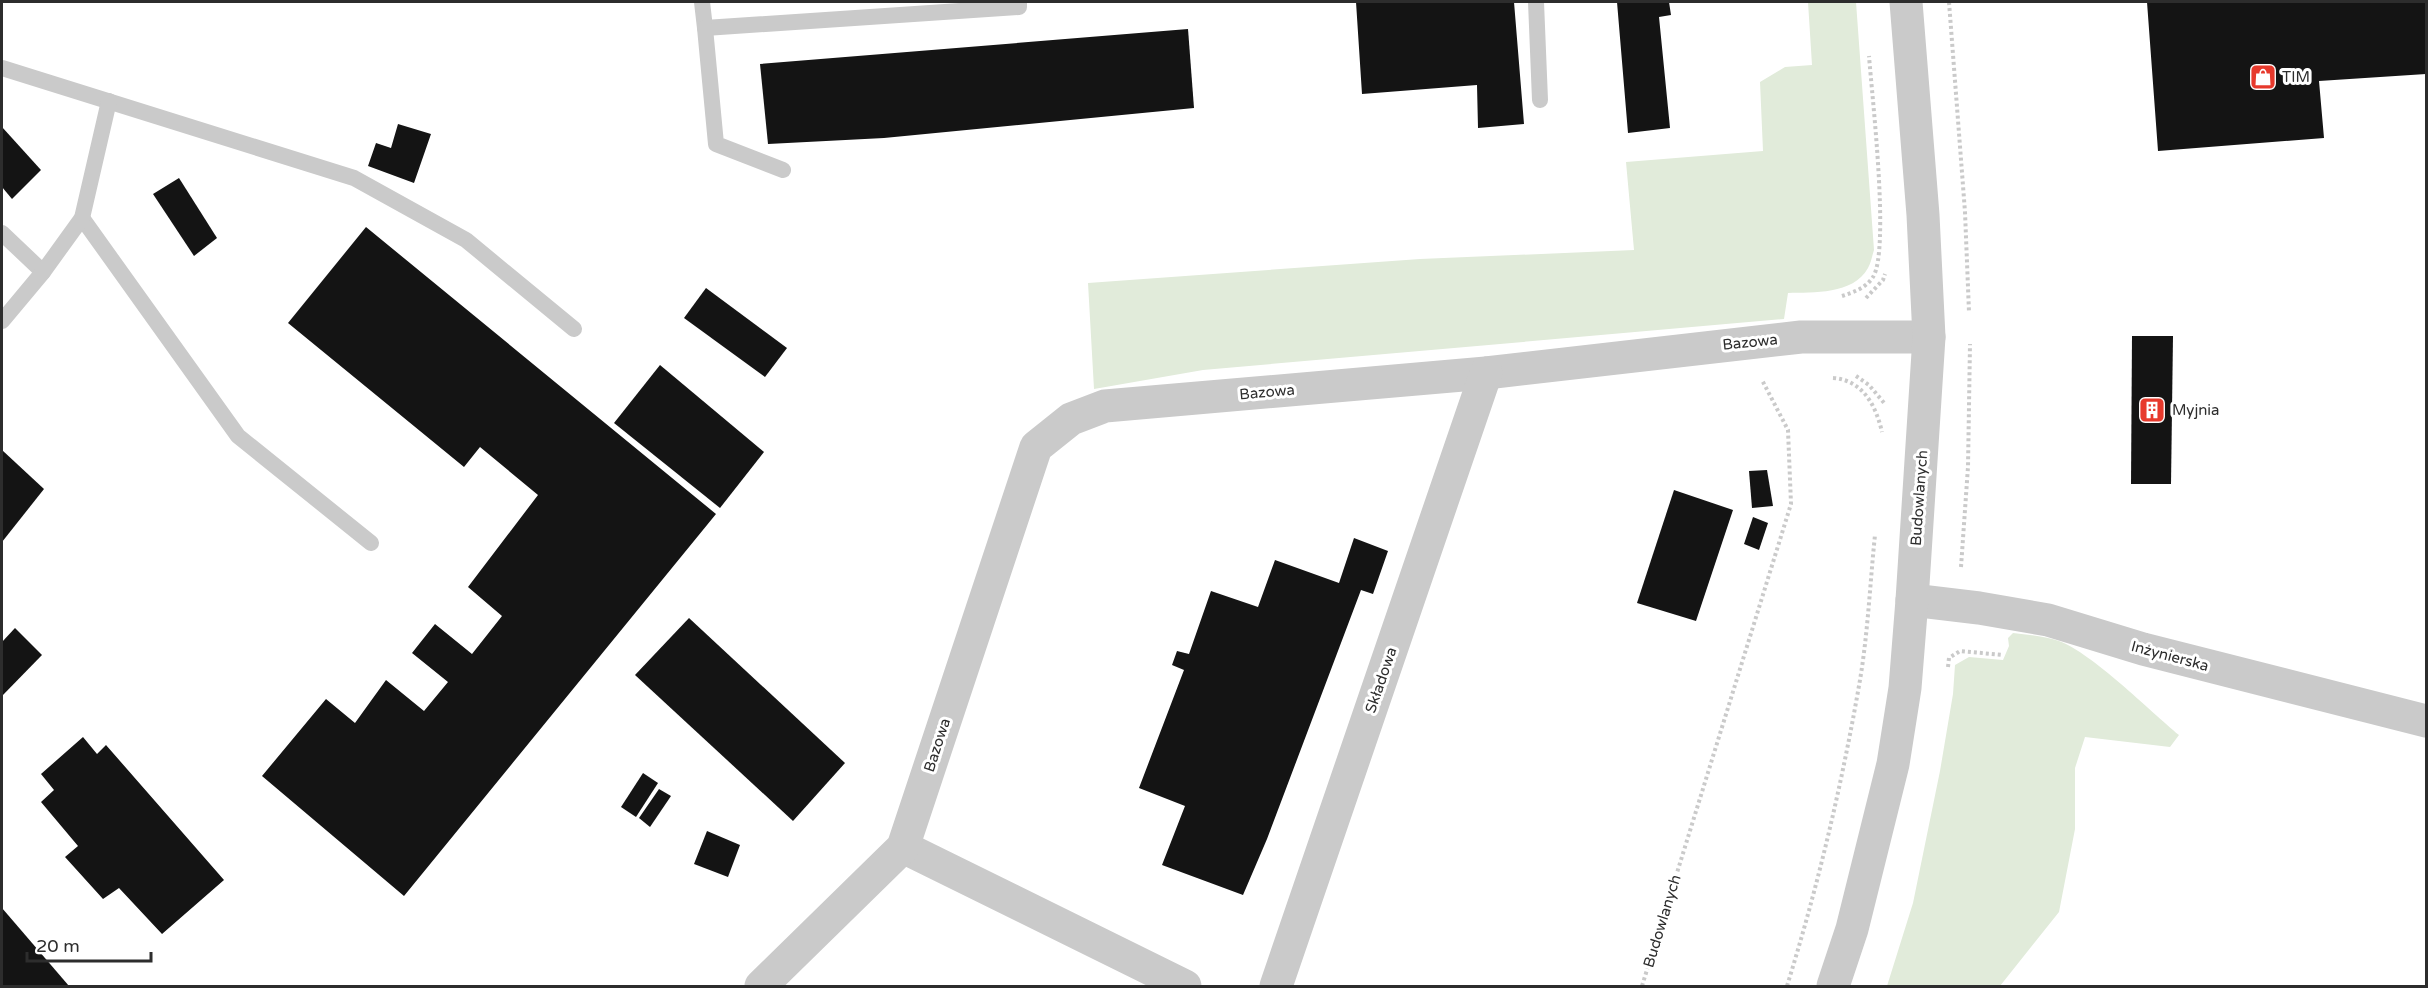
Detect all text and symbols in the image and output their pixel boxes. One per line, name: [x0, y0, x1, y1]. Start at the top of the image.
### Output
shop icon: TIM: [2248, 62, 2278, 92]
place label: TIM: [2282, 68, 2310, 86]
street label: Bazowa: [1721, 330, 1779, 354]
street label: Bazowa: [1239, 381, 1295, 403]
building icon: Myjnia: [2137, 395, 2167, 425]
place label: Myjnia: [2172, 401, 2220, 419]
street label: Budowlanych: [1907, 449, 1931, 547]
street label: Inżynierska: [2129, 637, 2211, 675]
street label: Składowa: [1361, 645, 1401, 715]
street label: Bazowa: [920, 716, 954, 774]
street label: Budowlanych: [1639, 872, 1685, 970]
scale bar: [27, 925, 152, 963]
text: 20 m: [36, 935, 80, 957]

